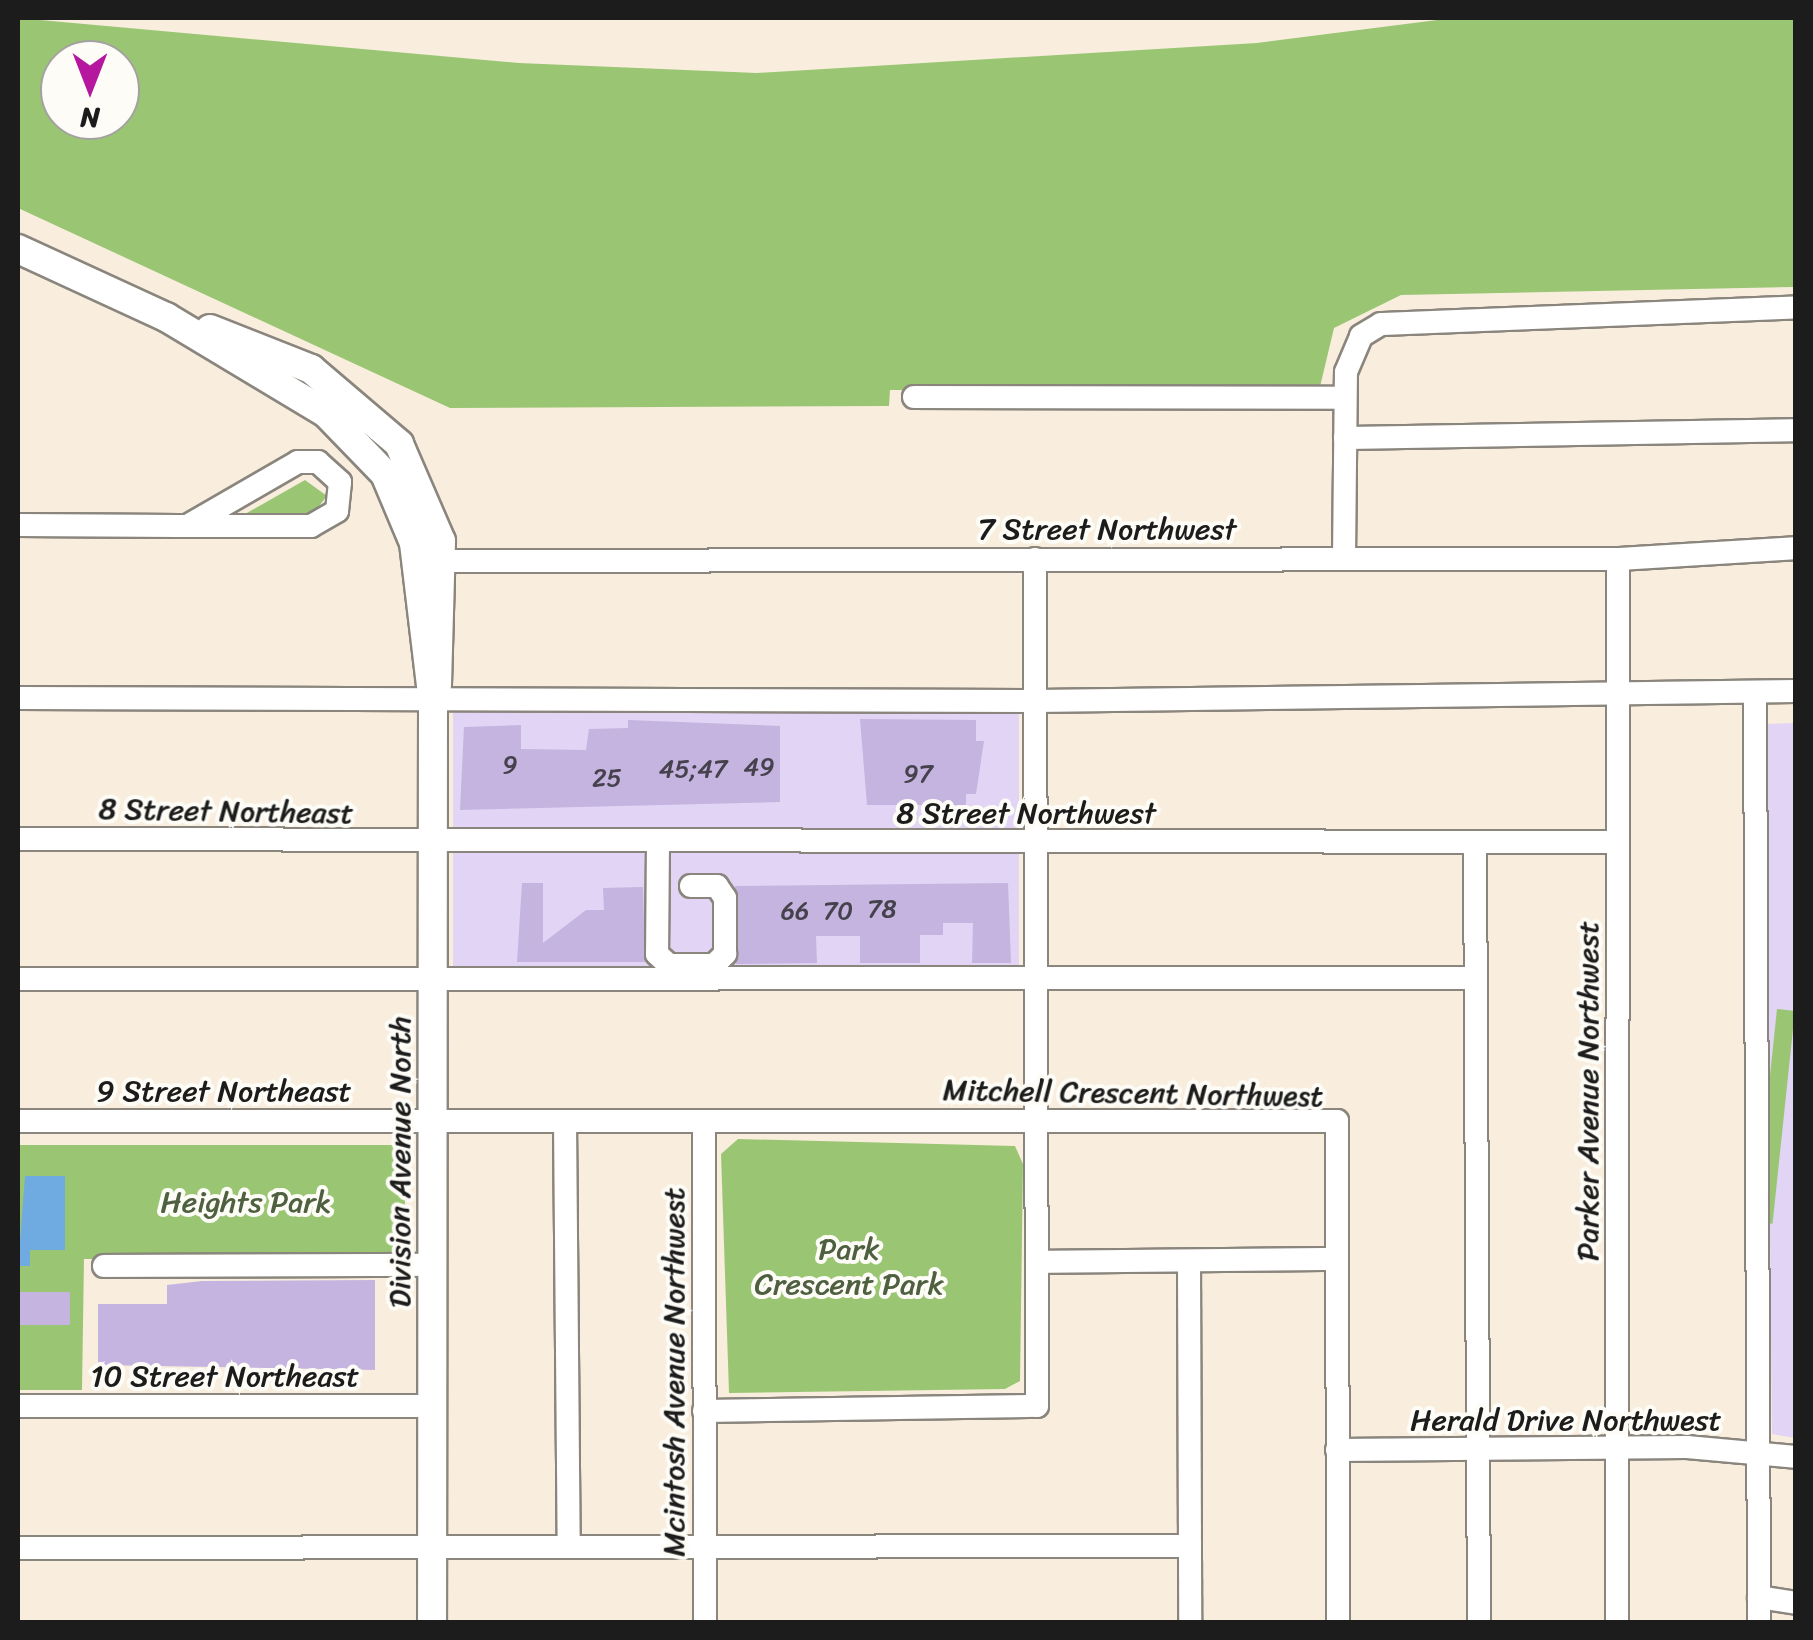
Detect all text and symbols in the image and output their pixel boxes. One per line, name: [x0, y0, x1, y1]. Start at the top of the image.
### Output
north arrow: [40, 40, 140, 140]
text: N: [80, 94, 100, 143]
street label: 7 Street Northwest: [977, 511, 1237, 547]
house number: 9: [502, 750, 518, 780]
house number: 49: [744, 752, 774, 782]
house number: 45;47: [659, 754, 727, 784]
house number: 97: [903, 759, 933, 789]
house number: 25: [592, 763, 622, 793]
street label: 8 Street Northeast: [98, 791, 354, 831]
street label: 8 Street Northwest: [896, 795, 1156, 831]
house number: 78: [867, 894, 897, 924]
house number: 66: [781, 896, 809, 926]
house number: 70: [823, 896, 853, 926]
street label: Parker Avenue Northwest: [1570, 921, 1606, 1261]
street label: Division Avenue North: [382, 1017, 418, 1307]
street label: Mitchell Crescent Northwest: [941, 1072, 1325, 1114]
street label: 9 Street Northeast: [96, 1073, 352, 1109]
park label: Heights Park: [161, 1184, 331, 1220]
street label: Mcintosh Avenue Northwest: [656, 1186, 692, 1558]
park label: Park Crescent Park: [754, 1231, 944, 1302]
street label: 10 Street Northeast: [90, 1358, 360, 1394]
street label: Herald Drive Northwest: [1410, 1402, 1722, 1438]

